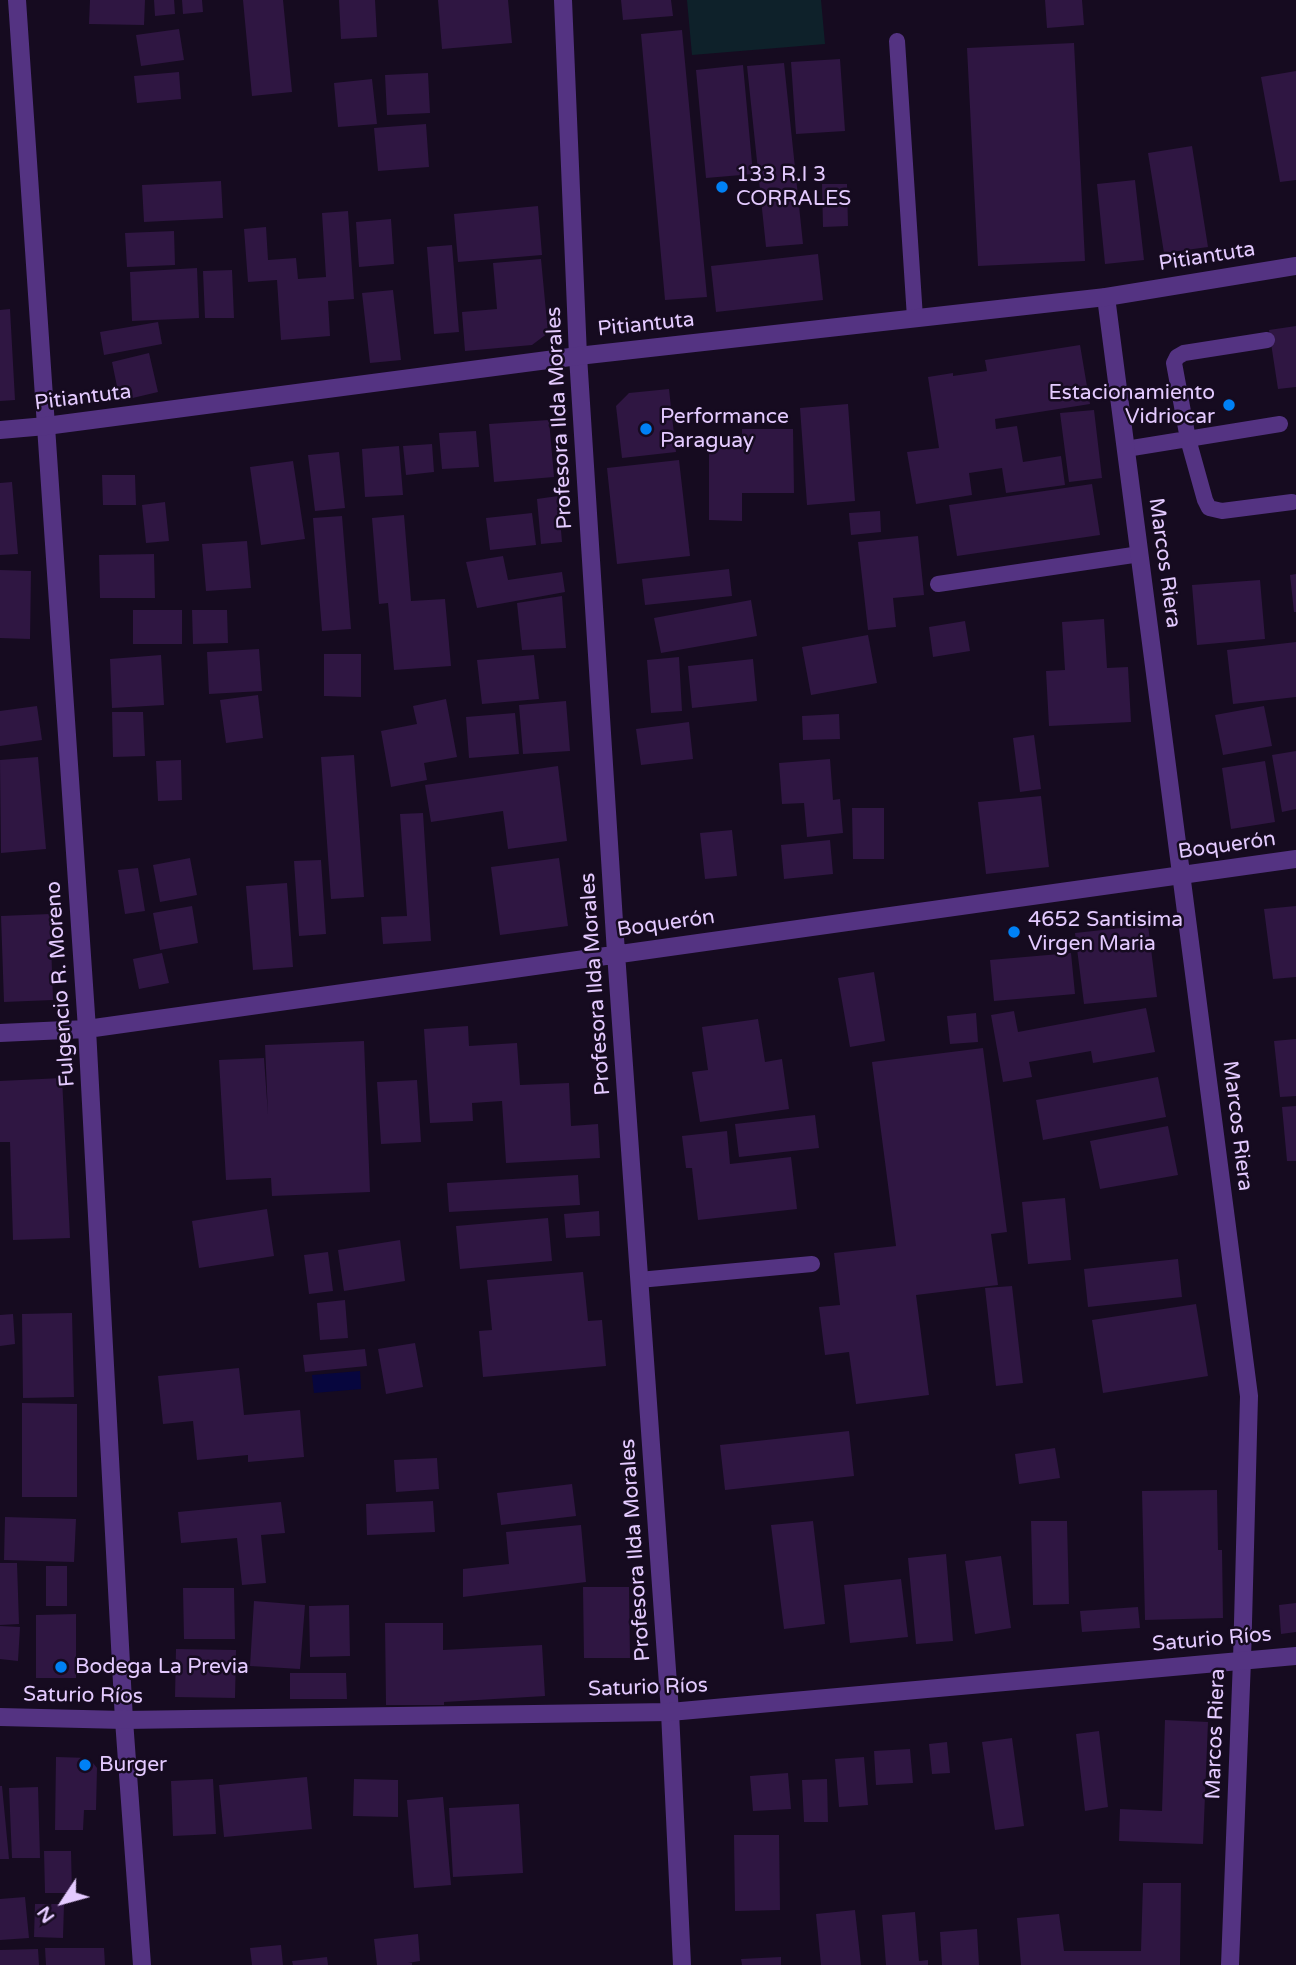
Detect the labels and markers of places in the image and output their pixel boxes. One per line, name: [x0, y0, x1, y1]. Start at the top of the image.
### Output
place label: 133 R.I 3 CORRALES: [736, 162, 851, 212]
marker: 133 R.I 3 CORRALES: [714, 179, 730, 195]
place label: Estacionamiento Vidriocar: [1049, 380, 1215, 430]
marker: Estacionamiento Vidriocar: [1221, 397, 1237, 413]
place label: Performance Paraguay: [660, 404, 789, 454]
marker: Performance Paraguay: [638, 421, 654, 437]
place label: 4652 Santisima Virgen Maria: [1028, 907, 1183, 957]
marker: 4652 Santisima Virgen Maria: [1006, 924, 1022, 940]
place label: Bodega La Previa: [75, 1654, 249, 1680]
marker: Bodega La Previa: [53, 1659, 69, 1675]
place label: Burger: [99, 1752, 167, 1778]
marker: Burger: [77, 1757, 93, 1773]

